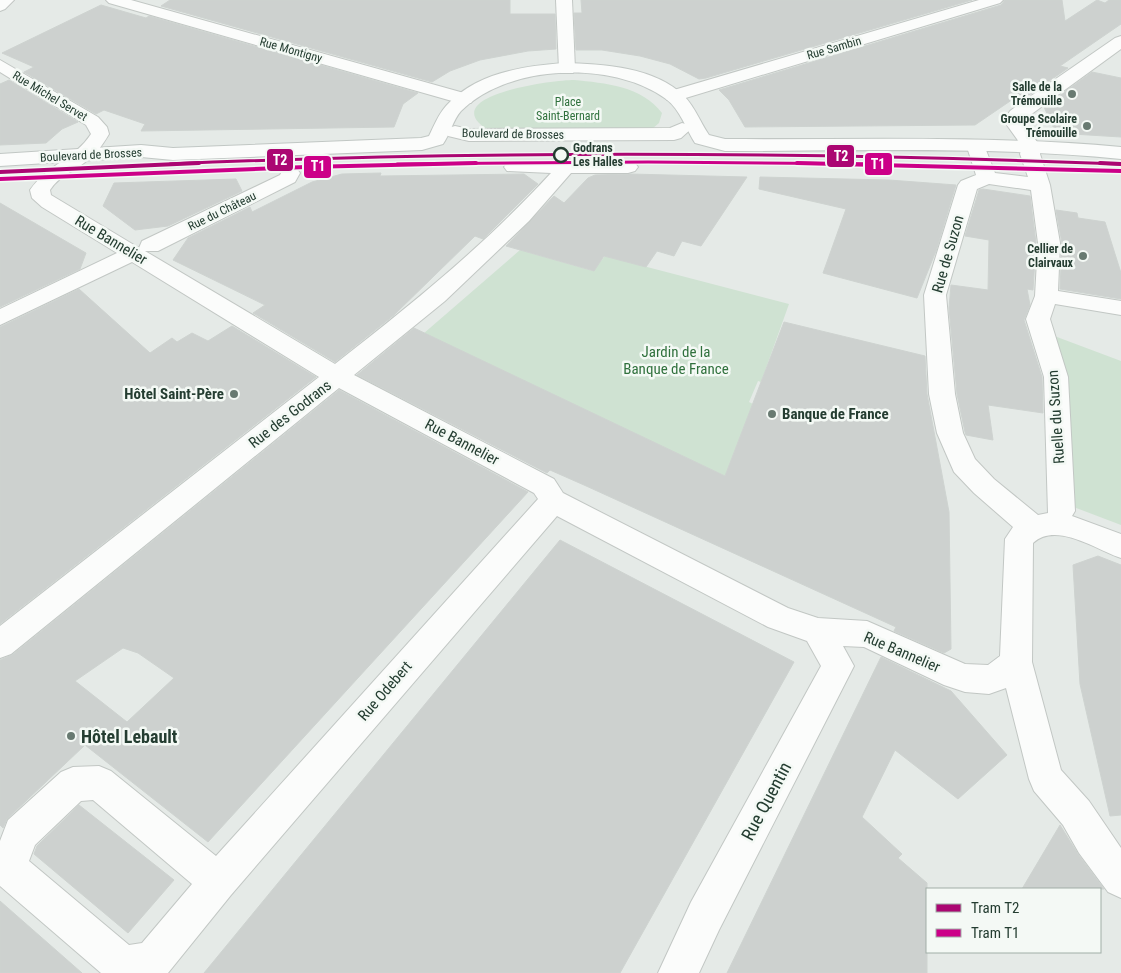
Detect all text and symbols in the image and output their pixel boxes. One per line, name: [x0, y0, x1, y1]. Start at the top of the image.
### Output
street label: Rue Sambin: [805, 33, 863, 62]
street label: Rue Montigny: [258, 34, 324, 66]
street label: Rue Michel Servet: [10, 68, 90, 124]
place label: Salle de la Trémouille: [1011, 80, 1062, 108]
marker: Salle de la Trémouille: [1066, 88, 1078, 100]
park label: Place Saint-Bernard: [536, 95, 600, 123]
place label: Groupe Scolaire Trémouille: [1001, 112, 1077, 140]
marker: Groupe Scolaire Trémouille: [1081, 120, 1093, 132]
street label: Boulevard de Brosses: [462, 126, 564, 142]
place label: Godrans Les Halles: [573, 141, 624, 169]
line badge: T2: [826, 144, 855, 168]
street label: Boulevard de Brosses: [40, 145, 142, 165]
marker: Godrans Les Halles: [553, 147, 569, 163]
line badge: T2: [266, 148, 294, 172]
text: T2: [834, 148, 848, 164]
text: T2: [273, 152, 287, 168]
line badge: T1: [864, 152, 893, 176]
line badge: T1: [303, 155, 332, 179]
text: T1: [871, 156, 885, 172]
text: T1: [311, 158, 325, 174]
street label: Rue du Château: [186, 188, 259, 234]
street label: Rue Bannelier: [72, 211, 151, 269]
street label: Rue de Suzon: [928, 213, 968, 295]
place label: Cellier de Clairvaux: [1027, 242, 1074, 270]
marker: Cellier de Clairvaux: [1077, 250, 1089, 262]
park label: Jardin de la Banque de France: [623, 343, 729, 378]
street label: Ruelle du Suzon: [1044, 369, 1068, 465]
street label: Rue des Godrans: [245, 376, 335, 452]
place label: Hôtel Saint-Père: [124, 385, 224, 403]
marker: Hôtel Saint-Père: [228, 388, 240, 400]
place label: Banque de France: [782, 405, 889, 423]
marker: Banque de France: [766, 408, 778, 420]
street label: Rue Bannelier: [422, 415, 502, 469]
street label: Rue Bannelier: [861, 628, 943, 676]
street label: Rue Odebert: [354, 658, 416, 724]
place label: Hôtel Lebault: [81, 726, 178, 747]
marker: Hôtel Lebault: [65, 730, 77, 742]
street label: Rue Quentin: [737, 758, 795, 844]
legend: [926, 888, 1101, 953]
text: Tram T2: [971, 899, 1019, 917]
text: Tram T1: [971, 924, 1019, 942]

